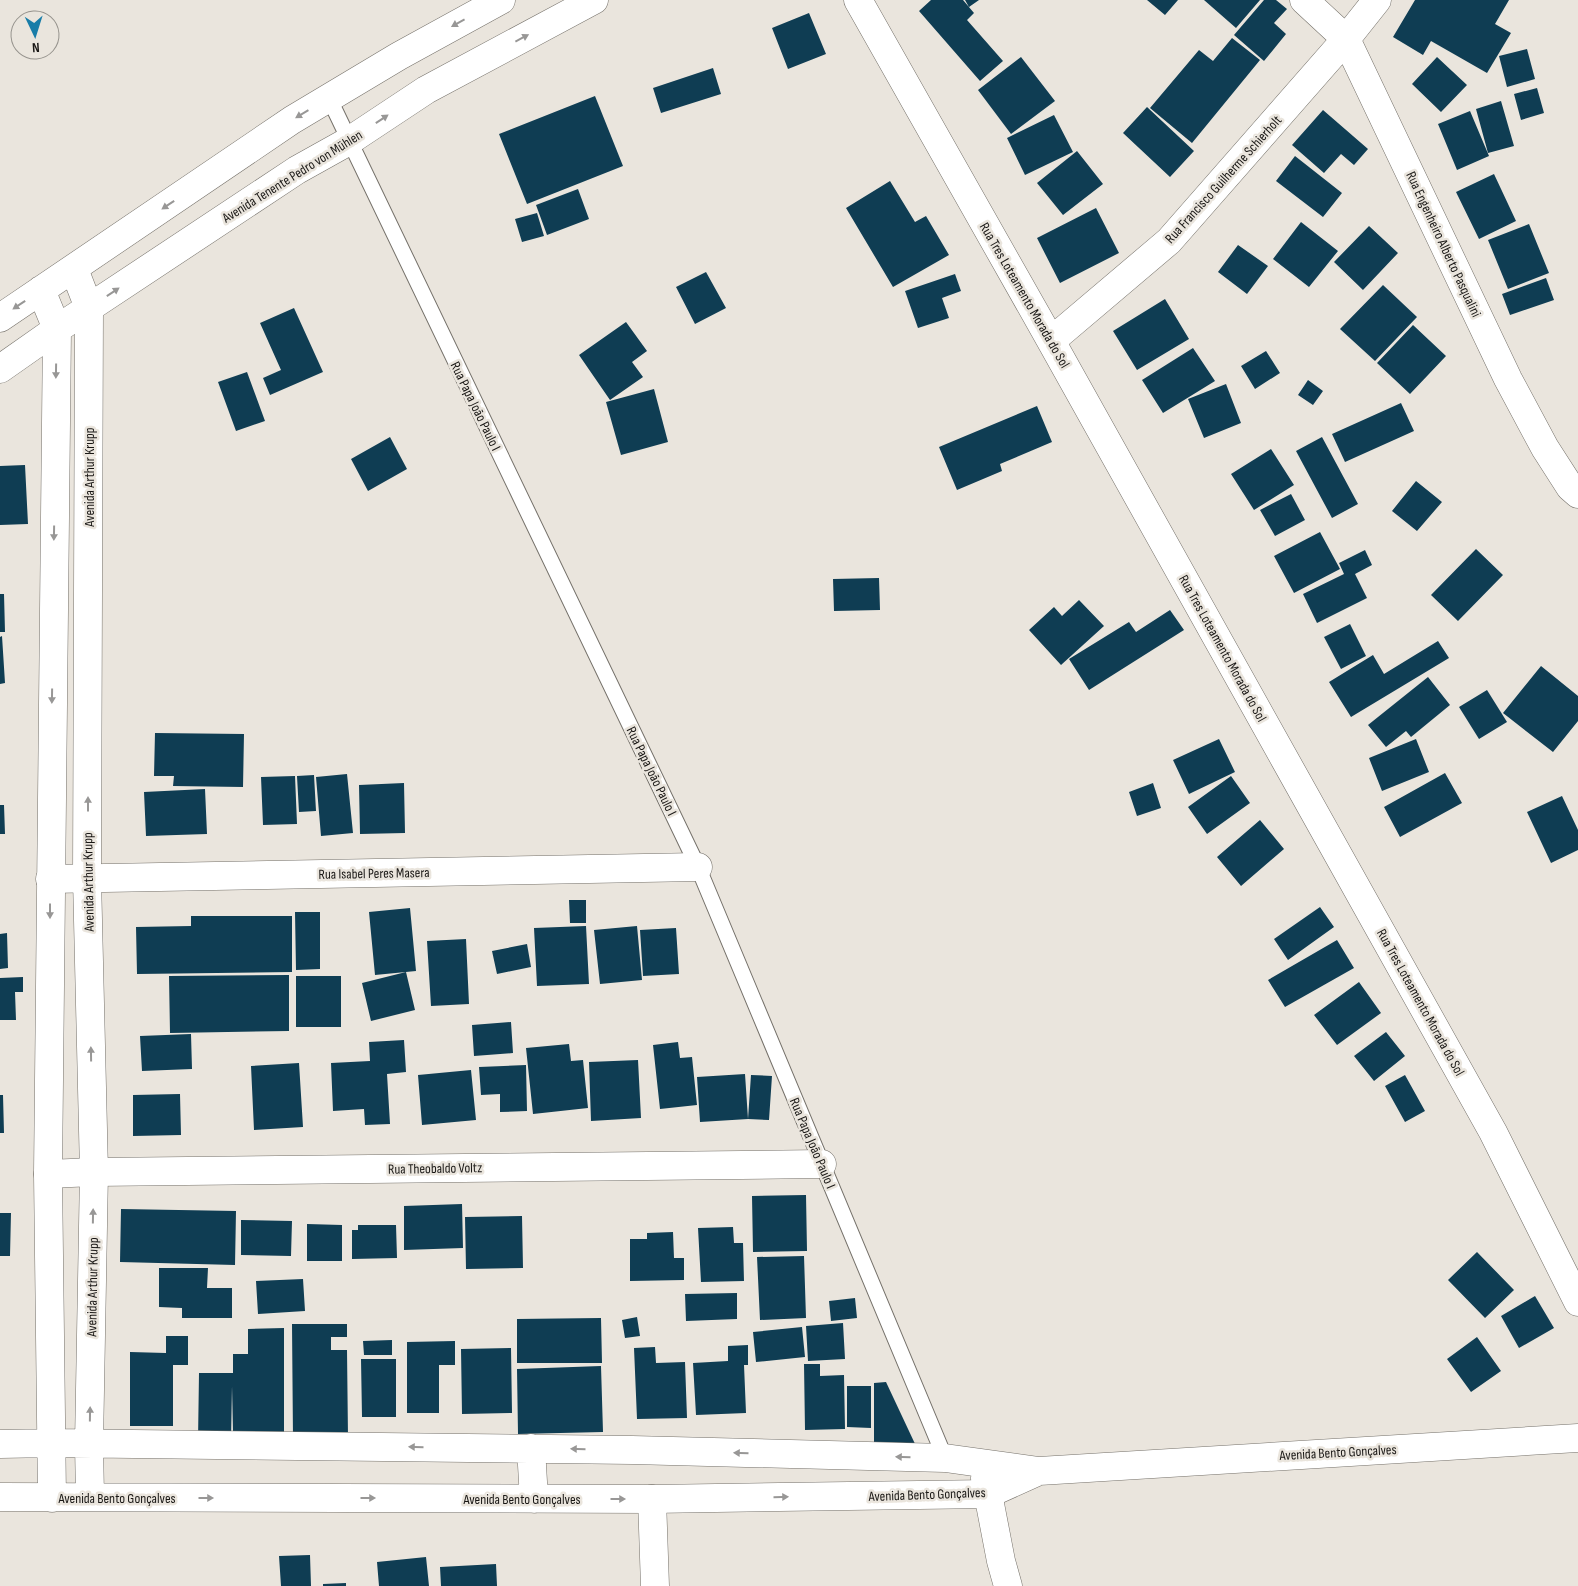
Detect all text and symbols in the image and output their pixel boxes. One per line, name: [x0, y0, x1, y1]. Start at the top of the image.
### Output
north arrow: [10, 10, 60, 60]
one-way arrow: [451, 19, 465, 28]
one-way arrow: [515, 33, 529, 42]
text: N: [32, 39, 40, 56]
one-way arrow: [296, 109, 309, 118]
street label: Rua Francisco Guilherme Schierholt: [1161, 112, 1285, 247]
one-way arrow: [375, 114, 389, 124]
street label: Avenida Tenente Pedro von Mühlen: [218, 126, 365, 227]
street label: Rua Engenheiro Alberto Pasqualini: [1402, 169, 1485, 320]
one-way arrow: [161, 200, 175, 210]
street label: Rua Tres Loteamento Morada do Sol: [976, 219, 1073, 371]
one-way arrow: [106, 288, 120, 297]
one-way arrow: [12, 300, 25, 310]
street label: Rua Papa João Paulo I: [447, 359, 504, 454]
one-way arrow: [52, 363, 60, 379]
street label: Avenida Arthur Krupp: [81, 427, 98, 528]
one-way arrow: [50, 526, 58, 542]
street label: Rua Tres Loteamento Morada do Sol: [1175, 572, 1270, 725]
one-way arrow: [48, 688, 56, 704]
street label: Rua Papa João Paulo I: [623, 724, 680, 819]
one-way arrow: [84, 795, 92, 811]
street label: Avenida Arthur Krupp: [79, 832, 98, 933]
street label: Rua Isabel Peres Masera: [318, 864, 430, 883]
one-way arrow: [46, 903, 54, 919]
street label: Rua Tres Loteamento Morada do Sol: [1373, 926, 1468, 1079]
one-way arrow: [87, 1045, 95, 1061]
street label: Rua Papa João Paulo I: [786, 1095, 839, 1191]
street label: Rua Theobaldo Voltz: [388, 1159, 482, 1178]
one-way arrow: [89, 1208, 97, 1224]
street label: Avenida Arthur Krupp: [83, 1237, 102, 1338]
one-way arrow: [86, 1405, 94, 1421]
street label: Avenida Bento Gonçalves: [1278, 1441, 1397, 1464]
one-way arrow: [408, 1443, 424, 1451]
one-way arrow: [570, 1445, 586, 1453]
one-way arrow: [733, 1449, 749, 1457]
one-way arrow: [895, 1453, 911, 1461]
street label: Avenida Bento Gonçalves: [867, 1484, 986, 1505]
street label: Avenida Bento Gonçalves: [57, 1490, 176, 1507]
street label: Avenida Bento Gonçalves: [462, 1491, 581, 1508]
one-way arrow: [773, 1493, 789, 1501]
one-way arrow: [198, 1494, 214, 1502]
one-way arrow: [361, 1494, 377, 1502]
one-way arrow: [611, 1495, 627, 1503]

